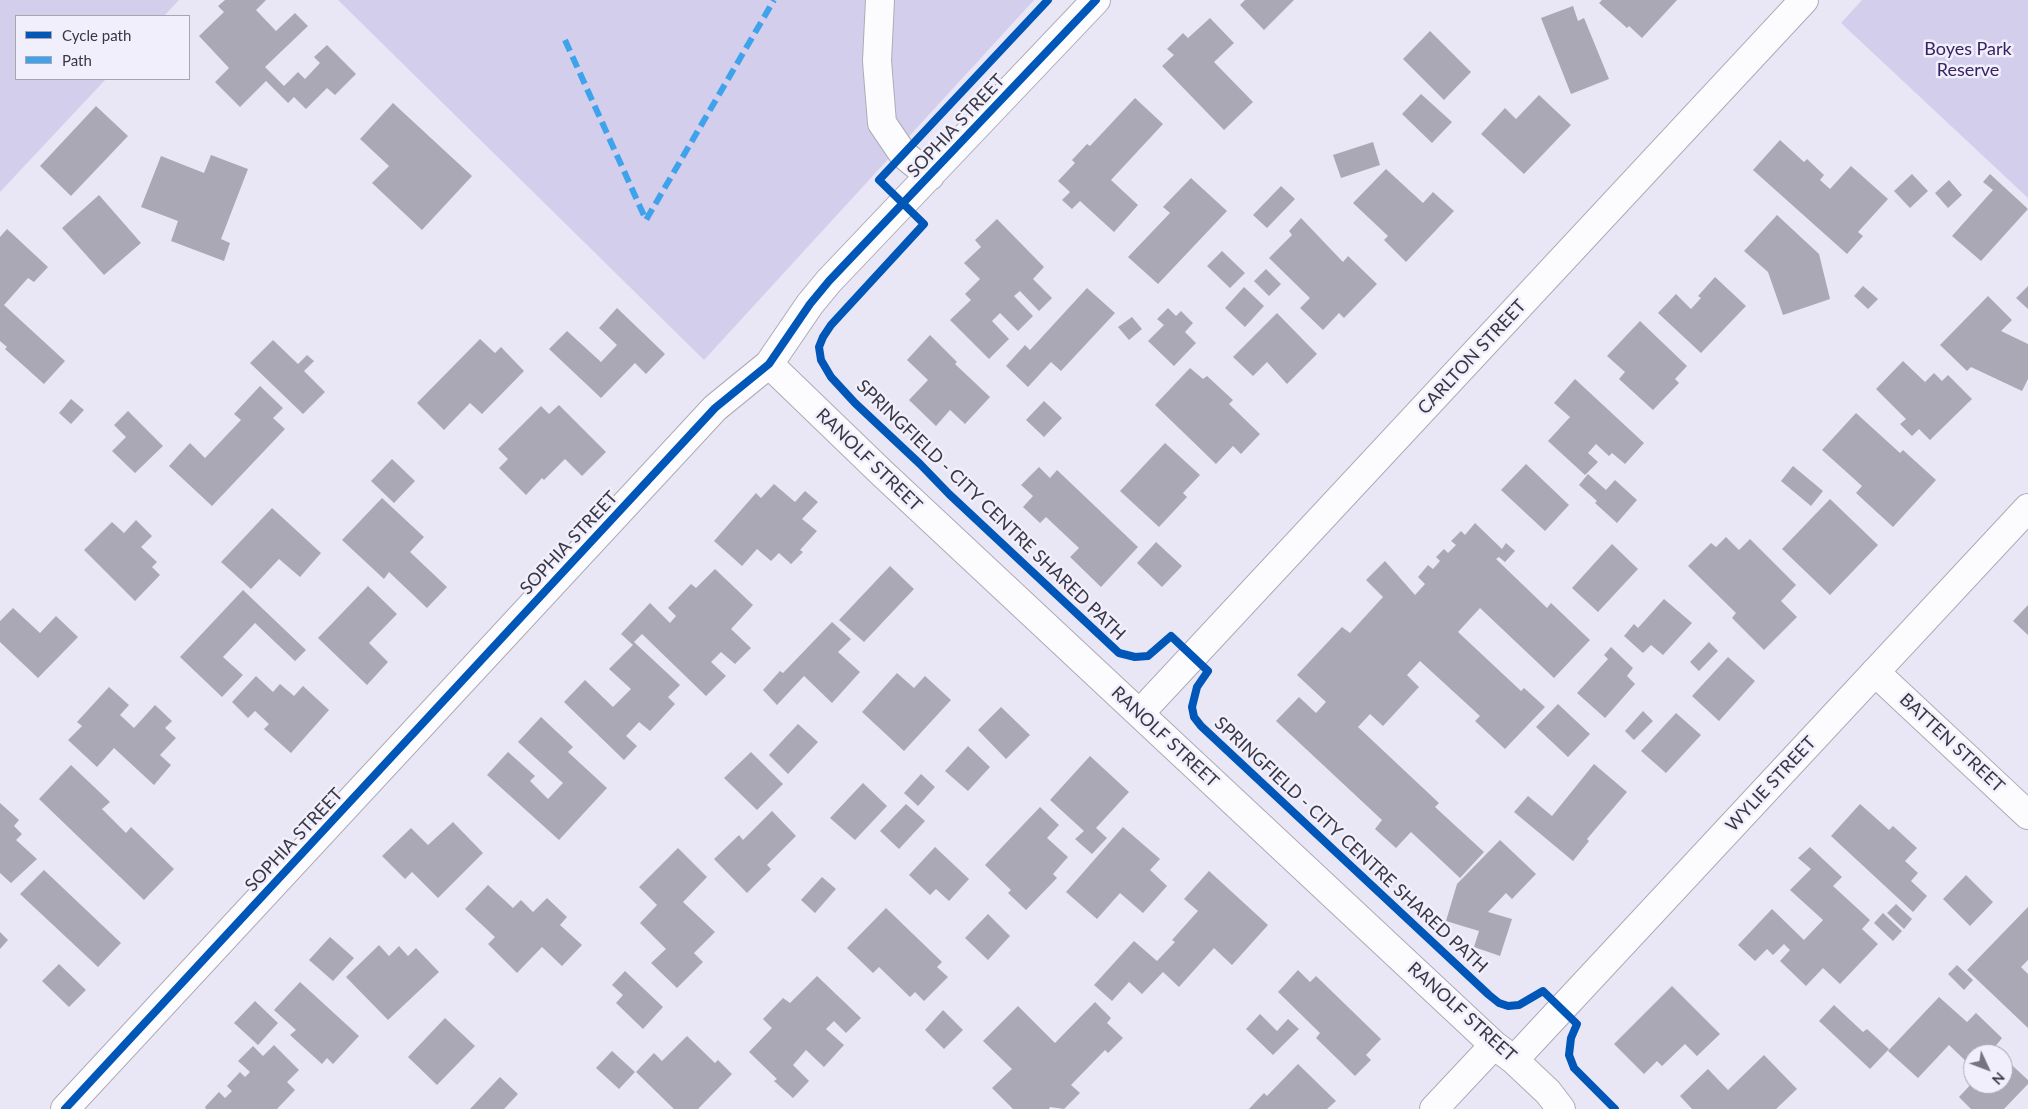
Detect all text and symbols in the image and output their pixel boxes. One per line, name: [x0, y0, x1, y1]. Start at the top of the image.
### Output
legend: [15, 15, 190, 80]
text: Cycle path: [62, 26, 131, 44]
park label: Boyes Park Reserve: [1924, 38, 2012, 80]
text: Path: [62, 51, 92, 69]
street label: SOPHIA STREET: [903, 70, 1009, 182]
street label: CARLTON STREET: [1413, 295, 1531, 419]
street label: SPRINGFIELD - CITY CENTRE SHARED PATH: [852, 375, 1130, 645]
street label: RANOLF STREET: [812, 404, 926, 516]
street label: SOPHIA STREET: [516, 487, 622, 599]
street label: RANOLF STREET: [1107, 682, 1223, 792]
street label: BATTEN STREET: [1895, 689, 2009, 797]
street label: SPRINGFIELD - CITY CENTRE SHARED PATH: [1210, 712, 1492, 978]
street label: WYLIE STREET: [1721, 732, 1821, 836]
street label: SOPHIA STREET: [241, 784, 347, 896]
street label: RANOLF STREET: [1403, 958, 1521, 1066]
north arrow: [1963, 1044, 2013, 1094]
text: N: [1989, 1069, 2009, 1089]

